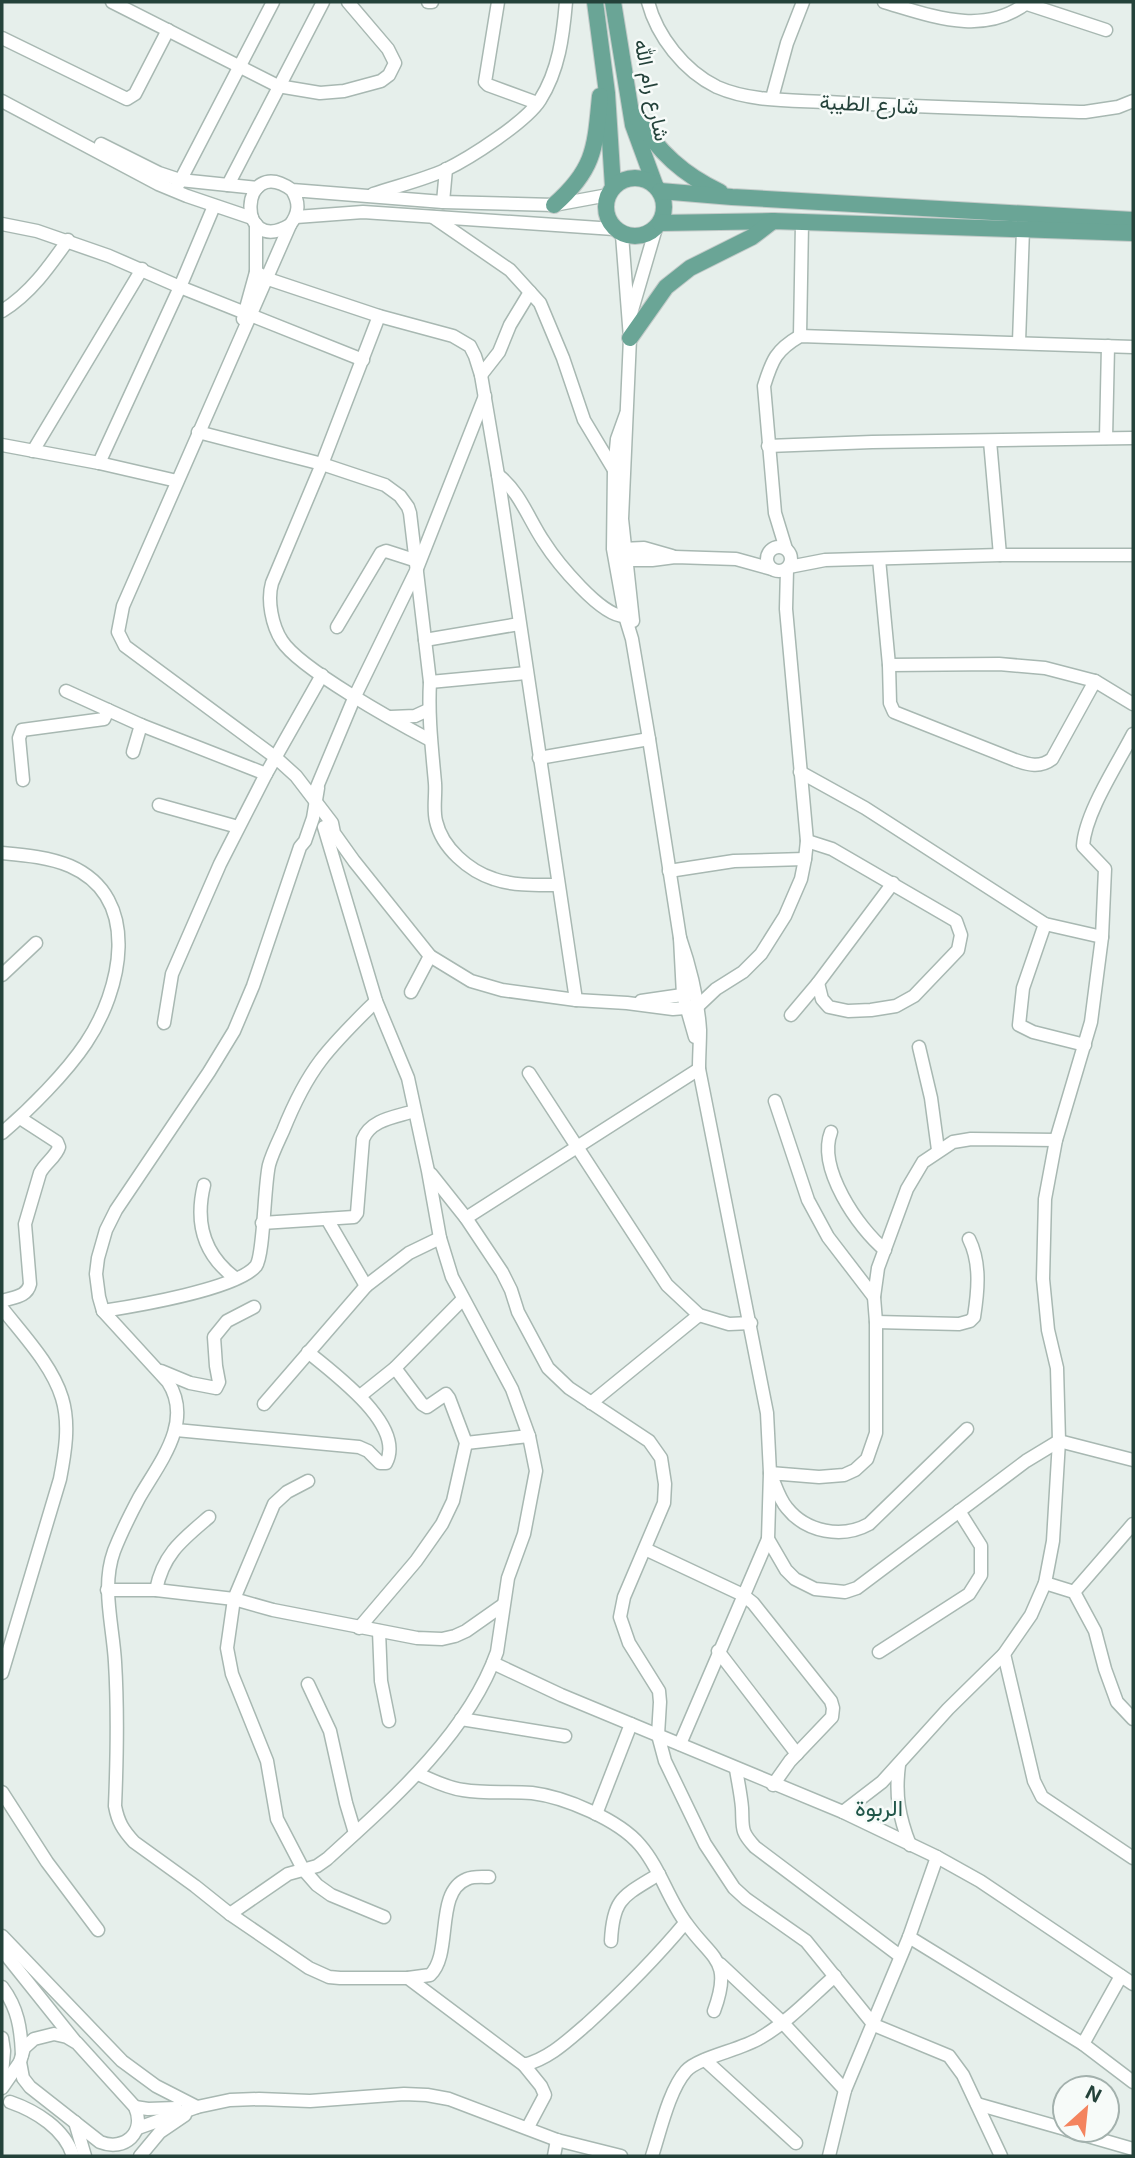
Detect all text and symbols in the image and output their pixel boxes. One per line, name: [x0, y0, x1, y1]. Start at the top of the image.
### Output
street label: شارع رام الله: [627, 37, 675, 144]
street label: شارع الطيبة: [819, 89, 919, 121]
district label: الربوة: [855, 1794, 903, 1823]
north arrow: [1051, 2074, 1121, 2144]
text: N: [1082, 2081, 1105, 2108]

